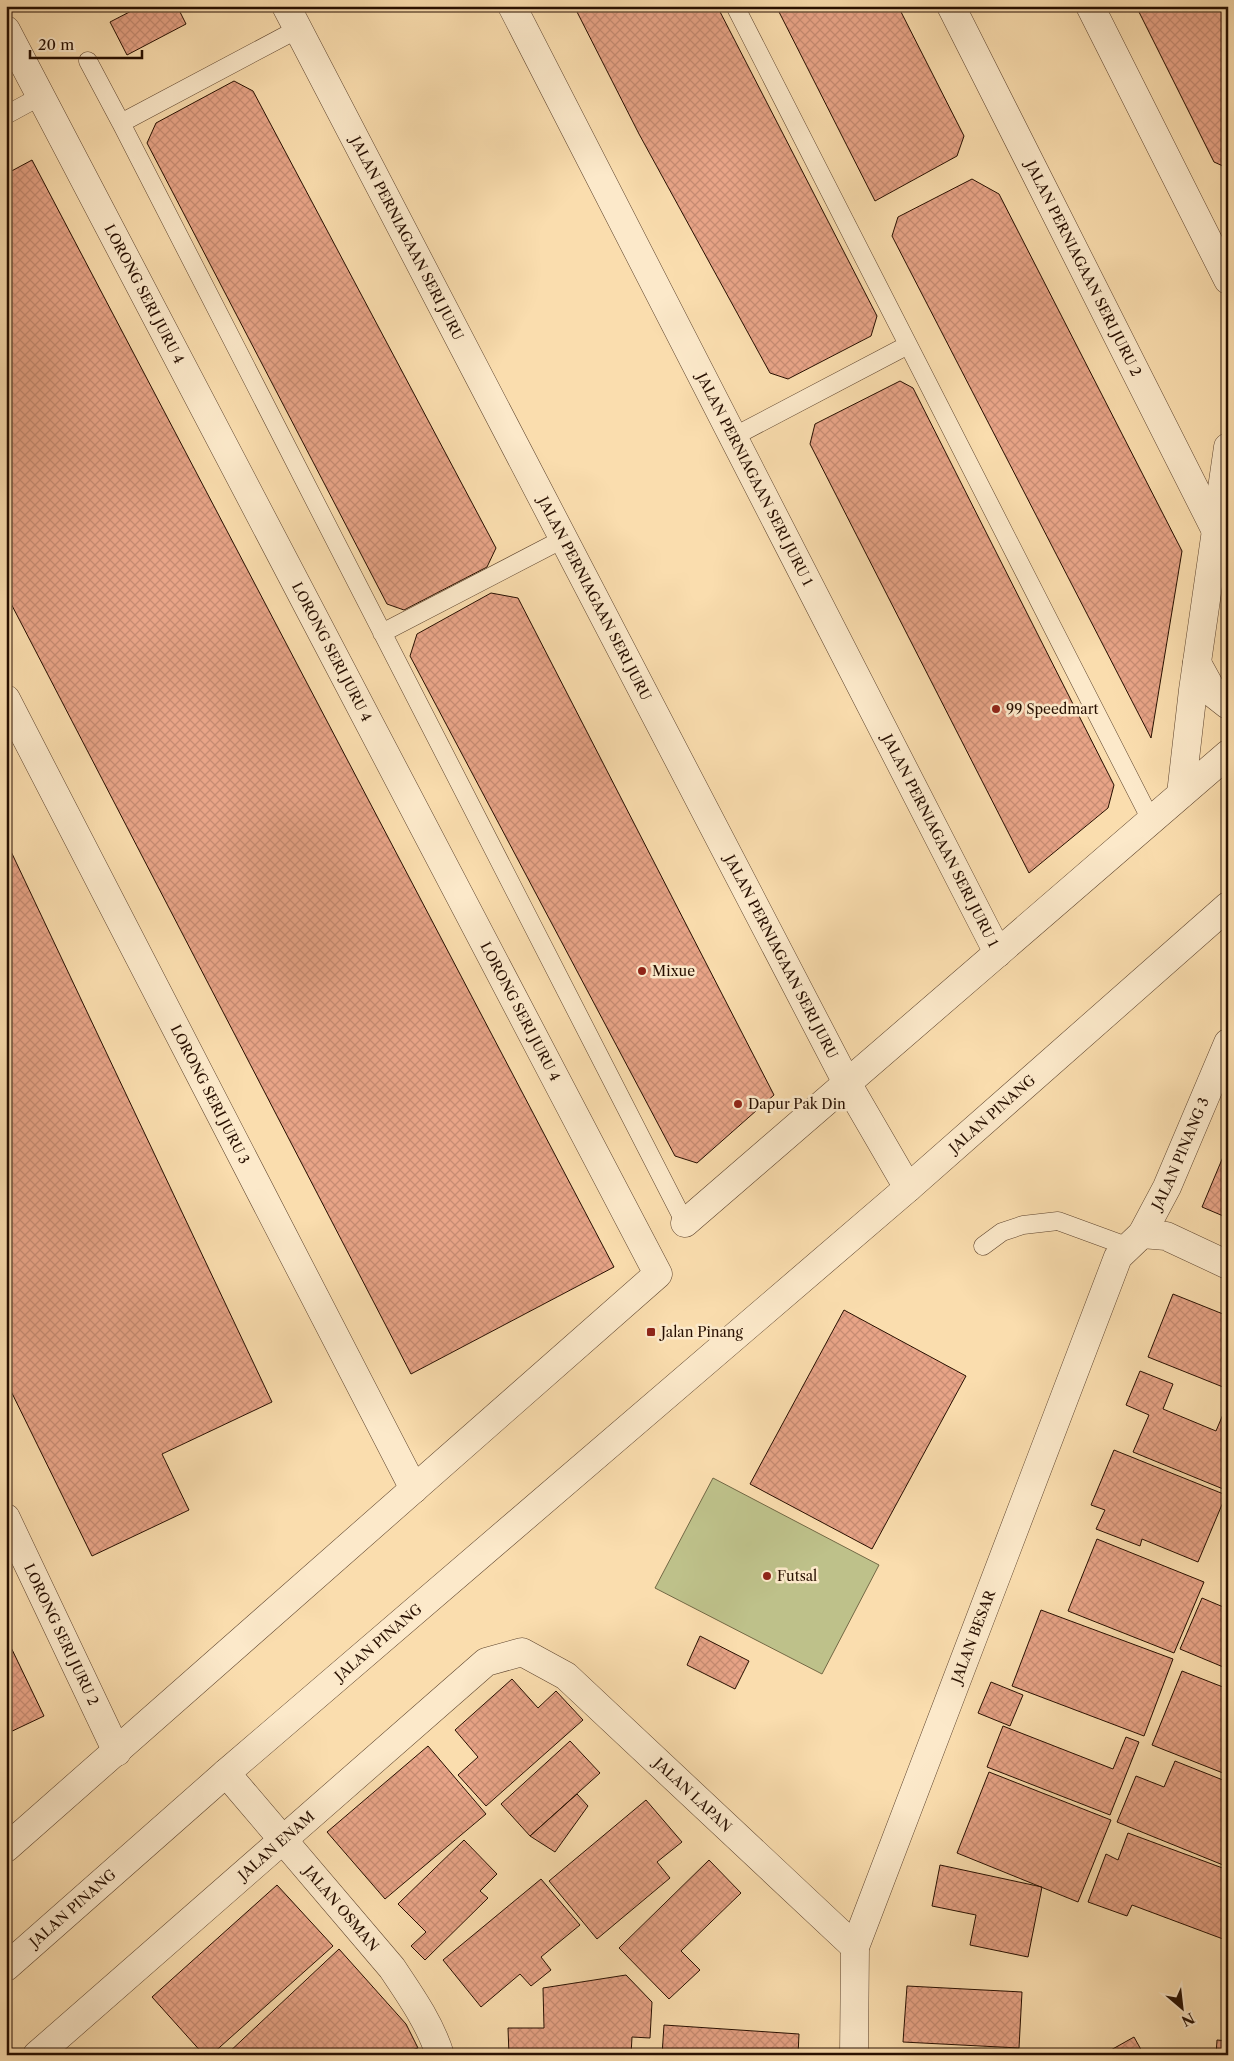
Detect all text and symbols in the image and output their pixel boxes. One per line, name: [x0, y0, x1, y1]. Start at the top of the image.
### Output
scale bar: [30, 28, 142, 60]
text: 20 m: [38, 35, 74, 54]
street label: JALAN PERNIAGAAN SERI JURU: [346, 132, 468, 343]
street label: JALAN PERNIAGAAN SERI JURU 2: [1021, 156, 1145, 379]
street label: LORONG SERI JURU 4: [100, 221, 188, 367]
street label: JALAN PERNIAGAAN SERI JURU 1: [692, 368, 817, 589]
street label: JALAN PERNIAGAAN SERI JURU: [533, 492, 655, 704]
street label: LORONG SERI JURU 4: [288, 579, 376, 724]
place label: 99 Speedmart: [1006, 700, 1099, 718]
marker: 99 Speedmart: [990, 703, 1002, 715]
street label: JALAN PERNIAGAAN SERI JURU 1: [877, 729, 1002, 950]
street label: JALAN PERNIAGAAN SERI JURU: [720, 850, 842, 1062]
street label: LORONG SERI JURU 4: [476, 939, 564, 1084]
place label: Mixue: [652, 962, 695, 980]
marker: Mixue: [636, 965, 648, 977]
street label: LORONG SERI JURU 3: [167, 1022, 254, 1167]
street label: JALAN PINANG: [944, 1071, 1039, 1158]
place label: Dapur Pak Din: [748, 1095, 846, 1113]
street label: JALAN PINANG 3: [1147, 1095, 1213, 1214]
marker: Dapur Pak Din: [732, 1098, 744, 1110]
place label: Jalan Pinang: [659, 1323, 744, 1341]
marker: Jalan Pinang: [645, 1326, 657, 1338]
street label: LORONG SERI JURU 2: [20, 1561, 103, 1708]
place label: Futsal: [777, 1567, 817, 1585]
marker: Futsal: [761, 1570, 773, 1582]
street label: JALAN BESAR: [947, 1587, 999, 1688]
street label: JALAN PINANG: [329, 1600, 426, 1686]
street label: JALAN LAPAN: [649, 1753, 736, 1836]
street label: JALAN ENAM: [233, 1807, 318, 1885]
street label: JALAN OSMAN: [299, 1861, 383, 1955]
street label: JALAN PINANG: [24, 1865, 120, 1952]
north arrow: [1156, 1984, 1206, 2034]
text: N: [1179, 2009, 1198, 2030]

